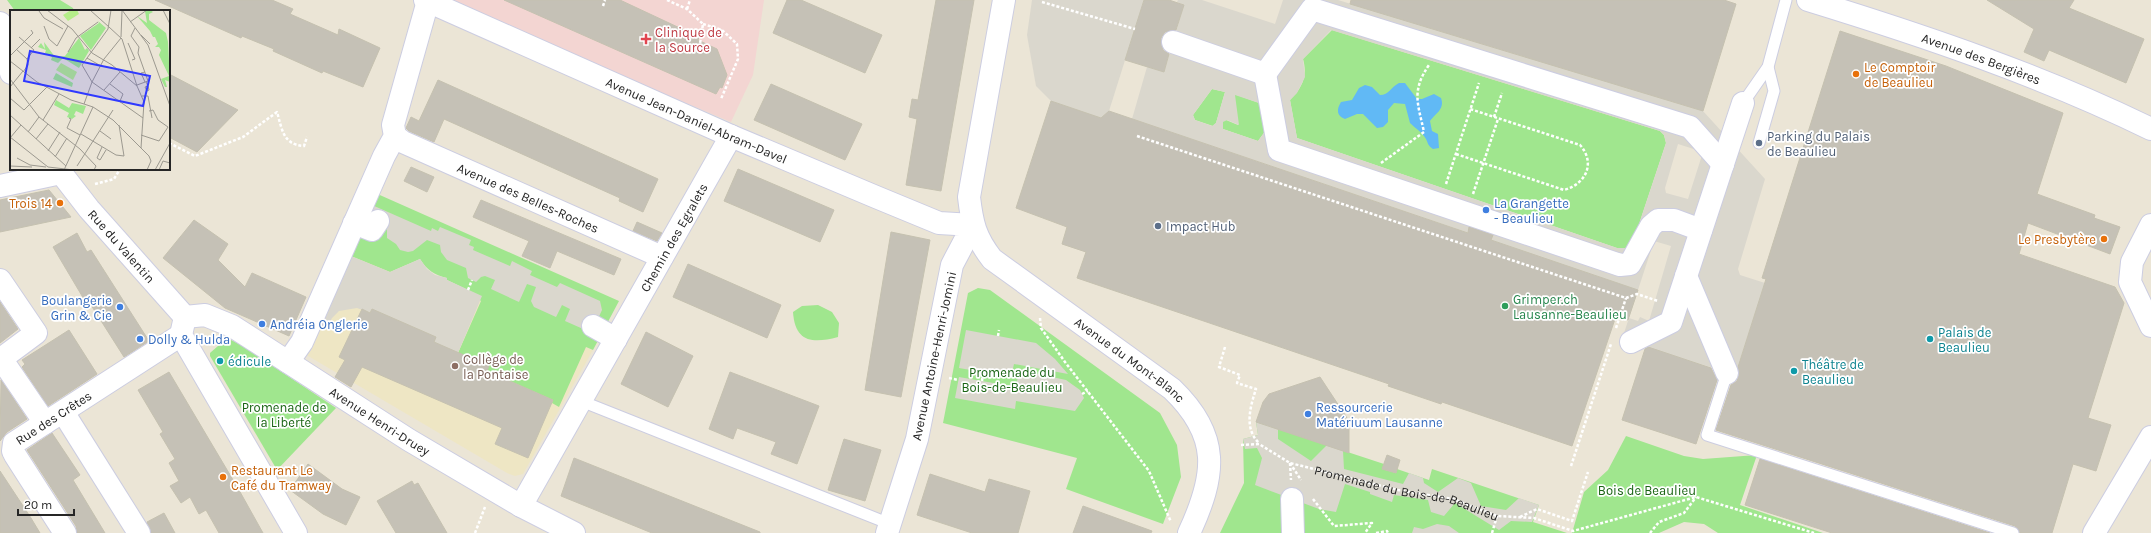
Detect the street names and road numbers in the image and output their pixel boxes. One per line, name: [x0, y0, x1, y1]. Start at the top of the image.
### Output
street label: Avenue des Bergières: [1920, 30, 2043, 87]
street label: Avenue Jean-Daniel-Abram-Davel: [604, 74, 789, 166]
street label: Avenue des Belles-Roches: [455, 160, 602, 236]
street label: Chemin des Egralets: [637, 180, 710, 294]
street label: Rue du Valentin: [85, 206, 158, 286]
street label: Avenue Antoine-Henri-Jomini: [909, 270, 959, 442]
street label: Avenue du Mont-Blanc: [1072, 314, 1188, 405]
street label: Avenue Henri-Druey: [327, 383, 433, 458]
street label: Rue des Crêtes: [12, 387, 94, 448]
street label: Promenade du Bois-de-Beaulieu: [1313, 462, 1501, 524]

